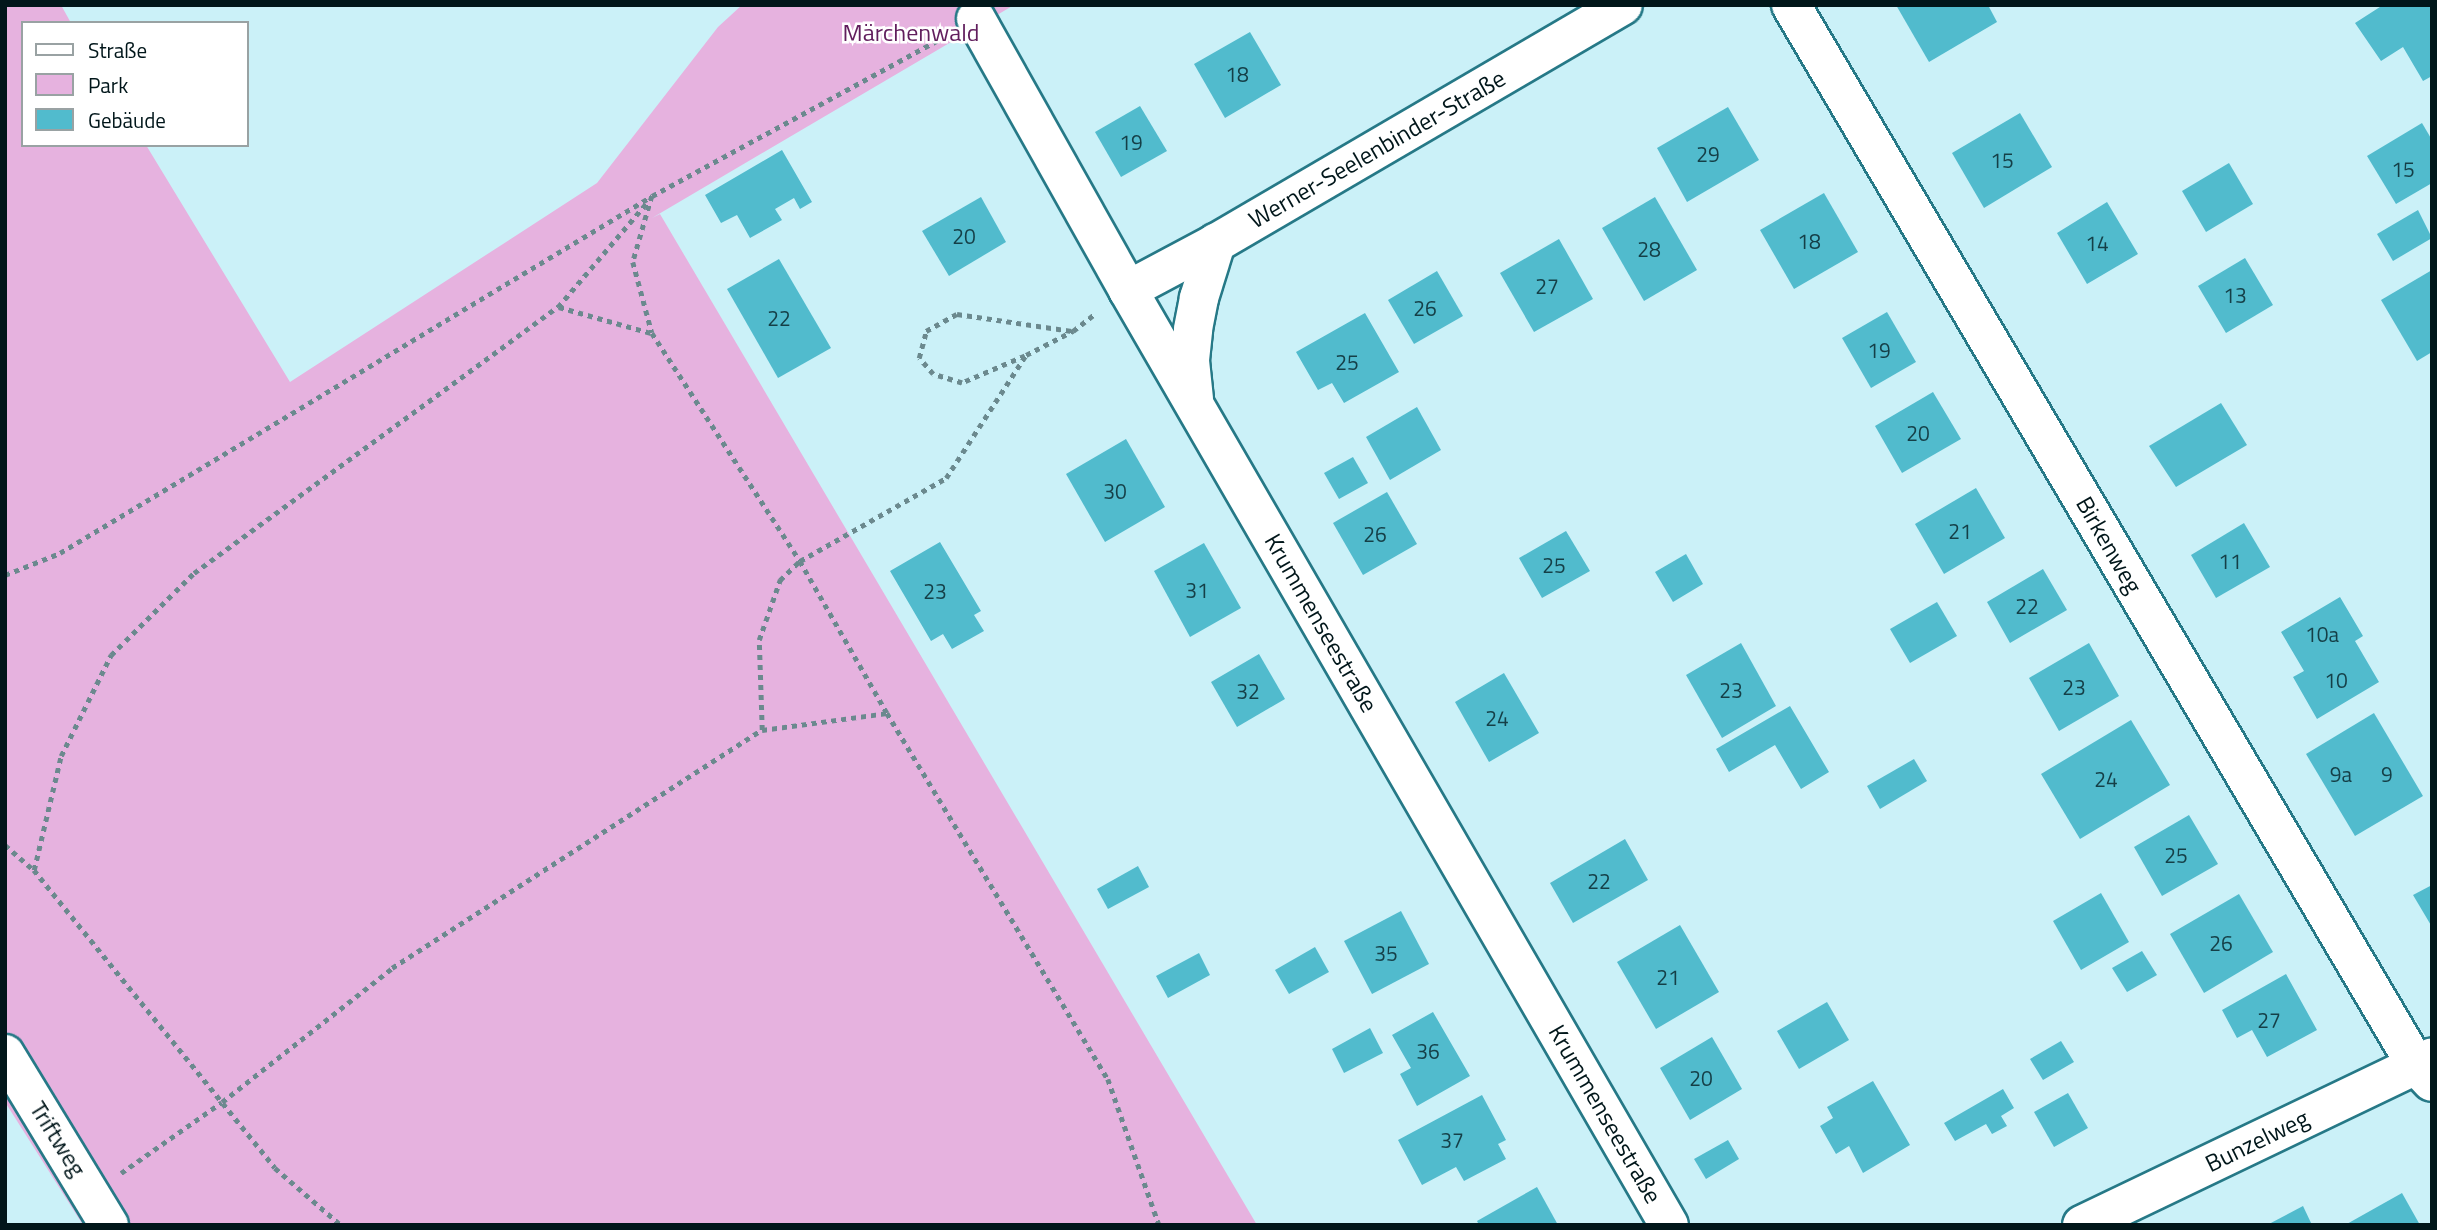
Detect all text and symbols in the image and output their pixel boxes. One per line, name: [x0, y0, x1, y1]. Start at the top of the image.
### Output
park label: Märchenwald: [843, 19, 979, 47]
legend: [21, 21, 248, 147]
text: Straße: [88, 34, 147, 66]
house number: 18: [1225, 61, 1249, 87]
street label: Werner-Seelenbinder-Straße: [1244, 64, 1510, 234]
text: Park: [88, 69, 128, 101]
text: Gebäude: [88, 104, 166, 136]
house number: 19: [1119, 129, 1143, 155]
house number: 29: [1696, 141, 1720, 167]
house number: 15: [1990, 147, 2014, 173]
house number: 15: [2391, 156, 2415, 182]
house number: 20: [952, 223, 976, 249]
house number: 18: [1797, 228, 1821, 254]
house number: 14: [2085, 230, 2109, 256]
house number: 28: [1637, 236, 1661, 262]
house number: 27: [1535, 273, 1559, 299]
house number: 13: [2223, 282, 2247, 308]
house number: 26: [1413, 295, 1437, 321]
house number: 22: [767, 305, 791, 331]
house number: 19: [1867, 337, 1891, 363]
house number: 25: [1335, 349, 1359, 375]
house number: 20: [1906, 420, 1930, 446]
house number: 30: [1103, 478, 1127, 504]
street label: Birkenweg: [2070, 491, 2148, 599]
house number: 21: [1948, 518, 1972, 544]
house number: 26: [1363, 521, 1387, 547]
street label: Krummenseestraße: [1258, 529, 1384, 717]
house number: 11: [2218, 548, 2242, 574]
house number: 25: [1542, 552, 1566, 578]
house number: 31: [1185, 577, 1209, 603]
house number: 23: [923, 578, 947, 604]
house number: 22: [2015, 593, 2039, 619]
house number: 10a: [2305, 621, 2339, 647]
house number: 10: [2324, 667, 2348, 693]
house number: 23: [2062, 674, 2086, 700]
house number: 23: [1719, 677, 1743, 703]
house number: 32: [1236, 678, 1260, 704]
house number: 24: [1485, 705, 1509, 731]
house number: 9a: [2330, 761, 2352, 787]
house number: 9: [2381, 761, 2393, 787]
house number: 24: [2094, 766, 2118, 792]
house number: 25: [2164, 842, 2188, 868]
house number: 22: [1587, 868, 1611, 894]
house number: 26: [2209, 930, 2233, 956]
house number: 35: [1374, 940, 1398, 966]
house number: 21: [1656, 964, 1680, 990]
house number: 27: [2257, 1007, 2281, 1033]
street label: Krummenseestraße: [1542, 1020, 1668, 1208]
house number: 36: [1416, 1038, 1440, 1064]
house number: 20: [1689, 1065, 1713, 1091]
street label: Triftweg: [24, 1096, 92, 1182]
street label: Bunzelweg: [2201, 1104, 2313, 1178]
house number: 37: [1440, 1127, 1464, 1153]

